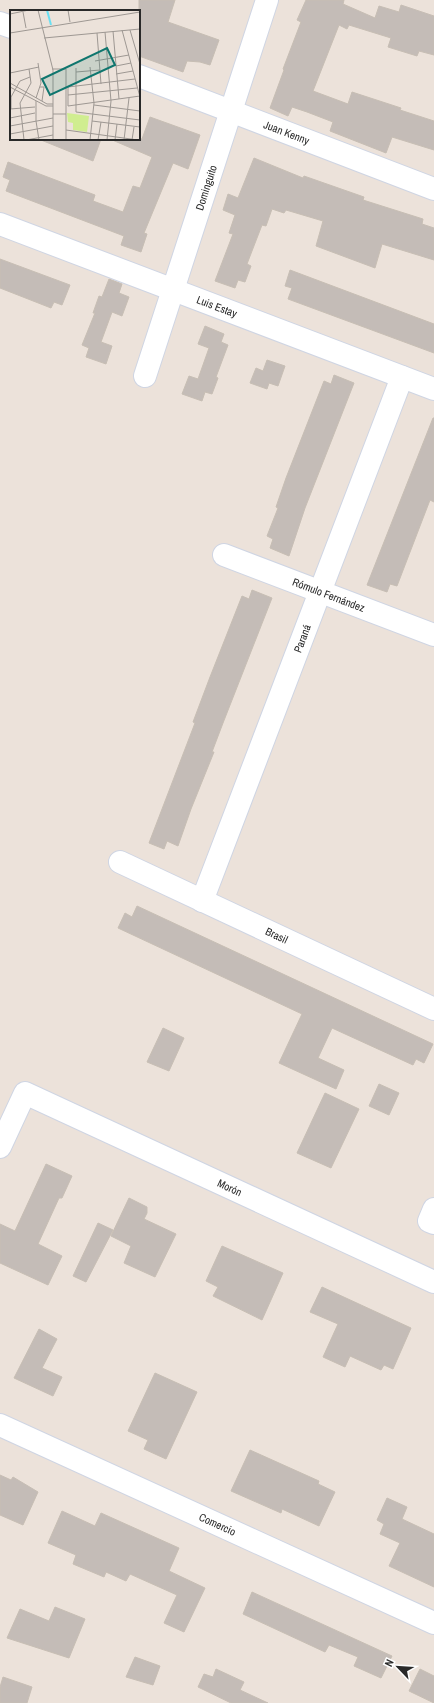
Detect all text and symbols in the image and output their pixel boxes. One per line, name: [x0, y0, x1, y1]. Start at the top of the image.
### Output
inset map: [10, 10, 140, 140]
street label: Juan Kenny: [262, 117, 312, 148]
street label: Dominguito: [192, 163, 220, 212]
street label: Luis Estay: [195, 292, 240, 321]
street label: Rómulo Fernández: [290, 575, 367, 615]
street label: Paraná: [290, 622, 314, 655]
street label: Brasil: [263, 924, 290, 947]
street label: Morón: [215, 1176, 244, 1199]
street label: Comercio: [197, 1510, 238, 1539]
north arrow: [378, 1647, 418, 1687]
text: N: [381, 1657, 397, 1669]

